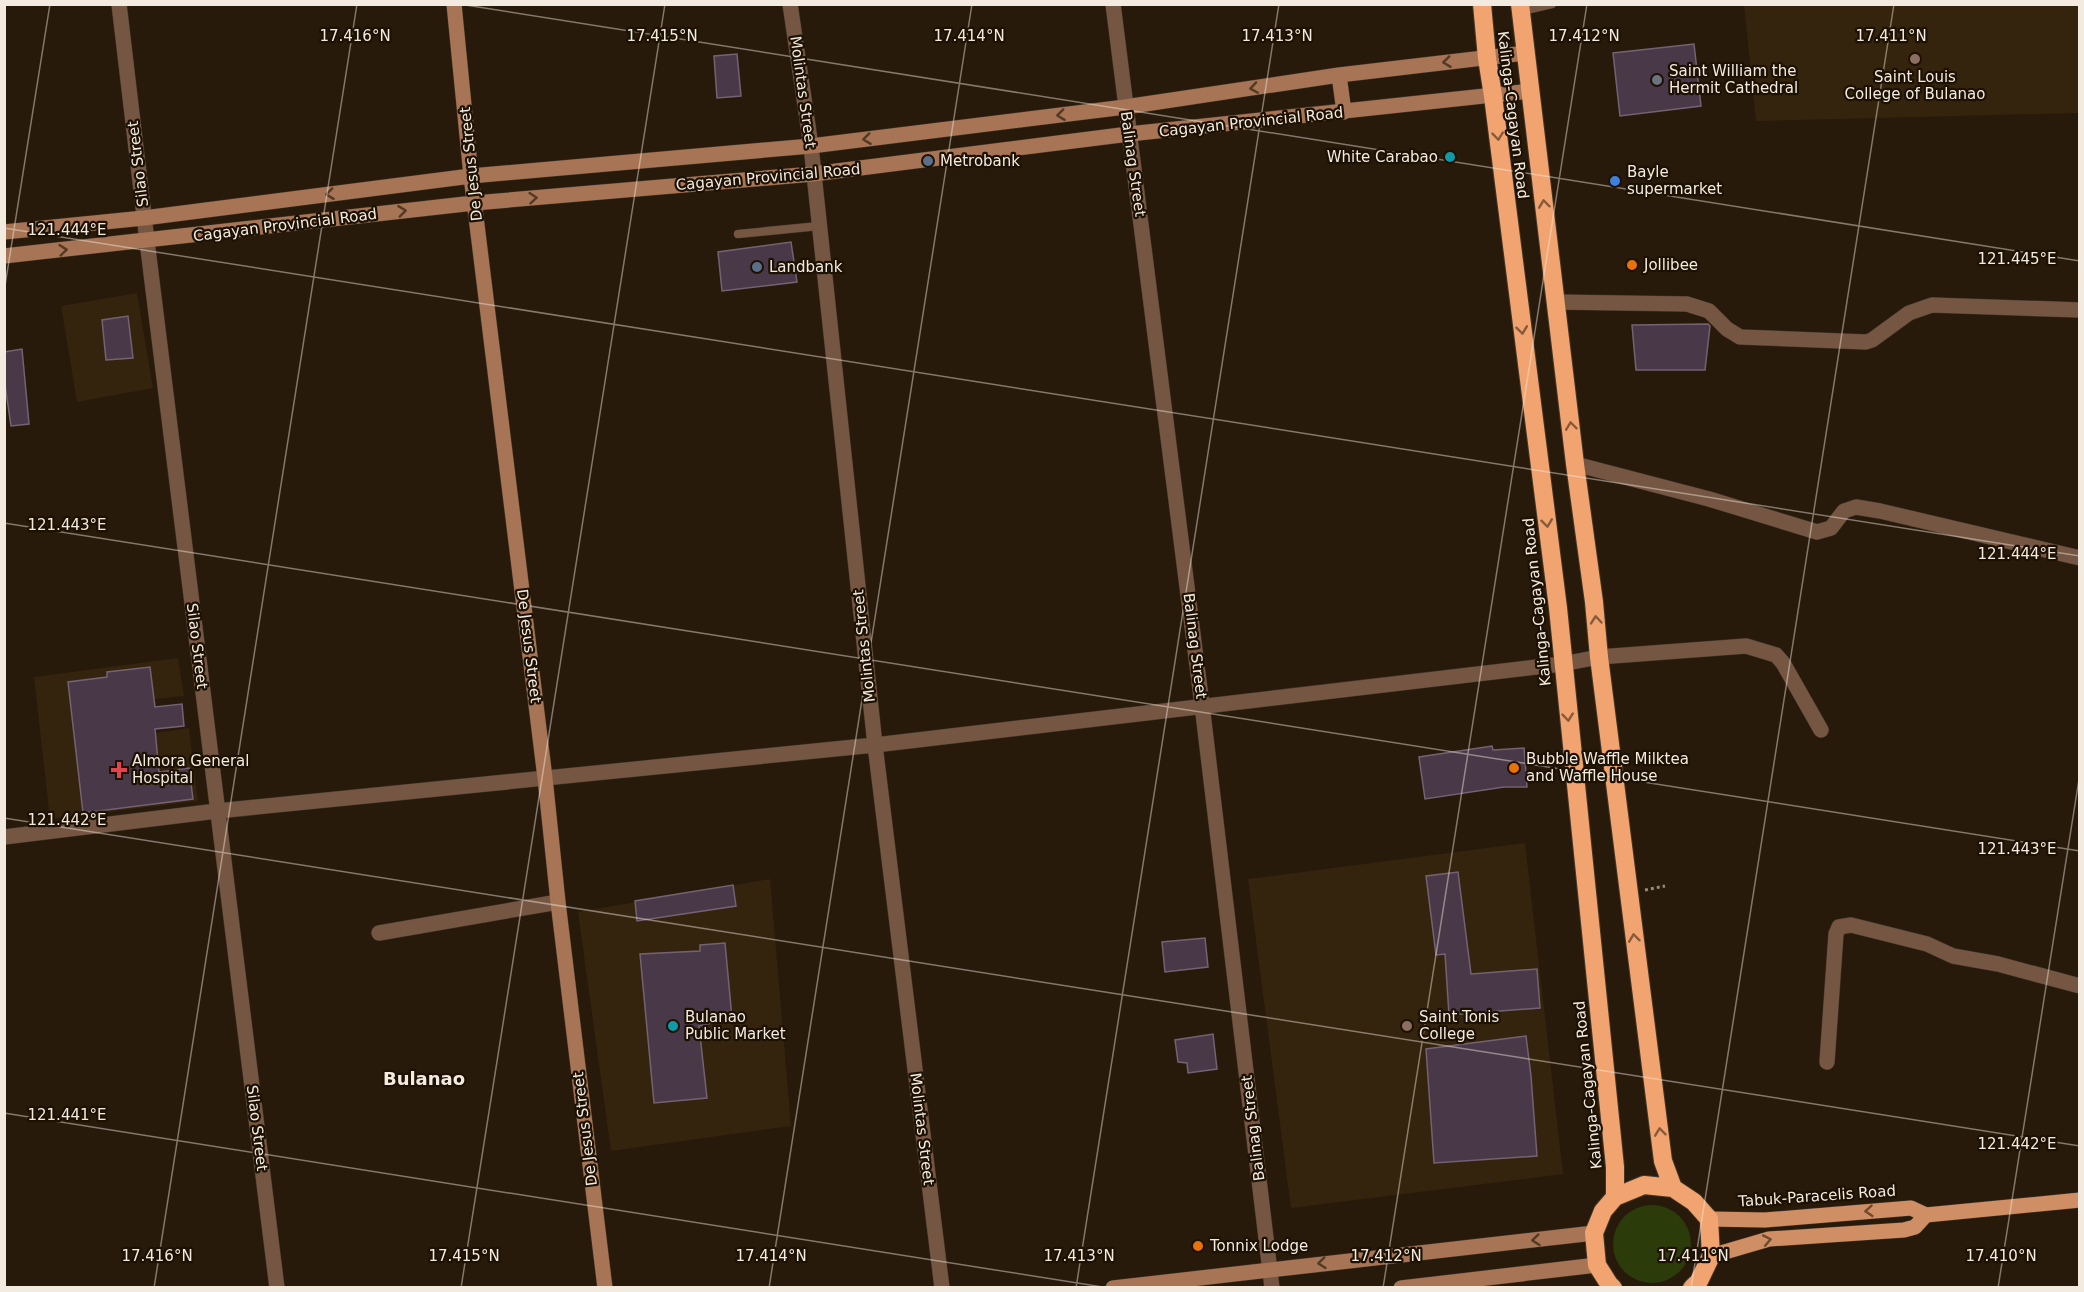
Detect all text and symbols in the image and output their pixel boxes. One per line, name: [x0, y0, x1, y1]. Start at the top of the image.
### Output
text: 17.416°N: [319, 27, 391, 45]
text: 17.415°N: [626, 27, 698, 45]
text: 17.414°N: [933, 27, 1005, 45]
text: 17.413°N: [1241, 27, 1313, 45]
text: 17.412°N: [1548, 27, 1620, 45]
text: 17.411°N: [1855, 27, 1927, 45]
street label: Kalinga-Cagayan Road: [1494, 30, 1532, 200]
street label: Molintas Street: [786, 35, 820, 149]
marker: Saint Louis College of Bulanao: [1908, 52, 1922, 66]
one-way arrow: [1442, 56, 1452, 68]
place label: Saint William the Hermit Cathedral: [1669, 62, 1798, 97]
place label: Saint Louis College of Bulanao: [1845, 68, 1986, 103]
marker: Saint William the Hermit Cathedral: [1650, 73, 1664, 87]
one-way arrow: [1249, 81, 1258, 93]
street label: Cagayan Provincial Road: [1158, 103, 1344, 141]
street label: De Jesus Street: [456, 106, 486, 222]
one-way arrow: [1056, 108, 1065, 121]
street label: Balinag Street: [1117, 110, 1149, 218]
street label: Silao Street: [124, 120, 152, 208]
one-way arrow: [863, 132, 872, 145]
one-way arrow: [1491, 132, 1503, 141]
place label: White Carabao: [1327, 148, 1438, 166]
marker: White Carabao: [1443, 150, 1457, 164]
place label: Metrobank: [940, 152, 1020, 170]
marker: Metrobank: [921, 154, 935, 168]
street label: Cagayan Provincial Road: [675, 160, 861, 194]
place label: Bayle supermarket: [1627, 163, 1722, 198]
marker: Bayle supermarket: [1608, 174, 1622, 188]
one-way arrow: [325, 188, 334, 200]
one-way arrow: [528, 192, 537, 205]
one-way arrow: [1539, 200, 1551, 209]
street label: Cagayan Provincial Road: [192, 205, 378, 245]
one-way arrow: [398, 205, 407, 218]
text: 121.444°E: [27, 221, 107, 239]
one-way arrow: [58, 244, 67, 257]
text: 121.445°E: [1977, 250, 2057, 268]
place label: Jollibee: [1643, 256, 1698, 274]
place label: Landbank: [769, 258, 843, 276]
marker: Jollibee: [1625, 258, 1639, 272]
marker: Landbank: [750, 260, 764, 274]
one-way arrow: [1515, 325, 1528, 335]
one-way arrow: [1565, 422, 1577, 431]
text: 121.443°E: [27, 516, 107, 534]
street label: Kalinga-Cagayan Road: [1519, 517, 1555, 687]
one-way arrow: [1540, 519, 1552, 528]
text: 121.444°E: [1977, 545, 2057, 563]
street label: De Jesus Street: [513, 588, 545, 704]
street label: Molintas Street: [849, 589, 879, 703]
street label: Balinag Street: [1180, 592, 1210, 700]
street label: Silao Street: [183, 602, 211, 690]
one-way arrow: [1590, 615, 1603, 624]
one-way arrow: [1561, 713, 1573, 722]
place label: Bubble Waffle Milktea and Waffle House: [1526, 750, 1689, 785]
place label: Almora General Hospital: [132, 752, 249, 787]
marker: Almora General Hospital: [110, 761, 128, 779]
marker: Bubble Waffle Milktea and Waffle House: [1507, 761, 1521, 775]
text: 121.442°E: [27, 811, 107, 829]
text: 121.443°E: [1977, 840, 2057, 858]
one-way arrow: [1629, 934, 1641, 943]
street label: Kalinga-Cagayan Road: [1570, 1000, 1606, 1170]
place label: Bulanao Public Market: [685, 1008, 786, 1043]
place label: Saint Tonis College: [1419, 1008, 1500, 1043]
marker: Bulanao Public Market: [666, 1019, 680, 1033]
marker: Saint Tonis College: [1400, 1019, 1414, 1033]
district label: Bulanao: [383, 1068, 465, 1089]
street label: De Jesus Street: [569, 1071, 601, 1187]
street label: Molintas Street: [906, 1072, 938, 1186]
street label: Balinag Street: [1238, 1074, 1268, 1182]
street label: Silao Street: [243, 1084, 271, 1172]
text: 121.441°E: [27, 1106, 107, 1124]
one-way arrow: [1654, 1127, 1666, 1136]
text: 121.442°E: [1977, 1135, 2057, 1153]
street label: Tabuk-Paracelis Road: [1737, 1182, 1896, 1211]
one-way arrow: [1864, 1204, 1873, 1217]
one-way arrow: [1532, 1233, 1541, 1246]
one-way arrow: [1762, 1234, 1772, 1247]
place label: Tonnix Lodge: [1209, 1237, 1308, 1255]
marker: Tonnix Lodge: [1191, 1239, 1205, 1253]
text: 17.416°N: [121, 1247, 193, 1265]
text: 17.415°N: [428, 1247, 500, 1265]
text: 17.414°N: [735, 1247, 807, 1265]
text: 17.413°N: [1043, 1247, 1115, 1265]
text: 17.412°N: [1350, 1247, 1422, 1265]
text: 17.411°N: [1657, 1247, 1729, 1265]
text: 17.410°N: [1965, 1247, 2037, 1265]
one-way arrow: [1317, 1256, 1326, 1269]

